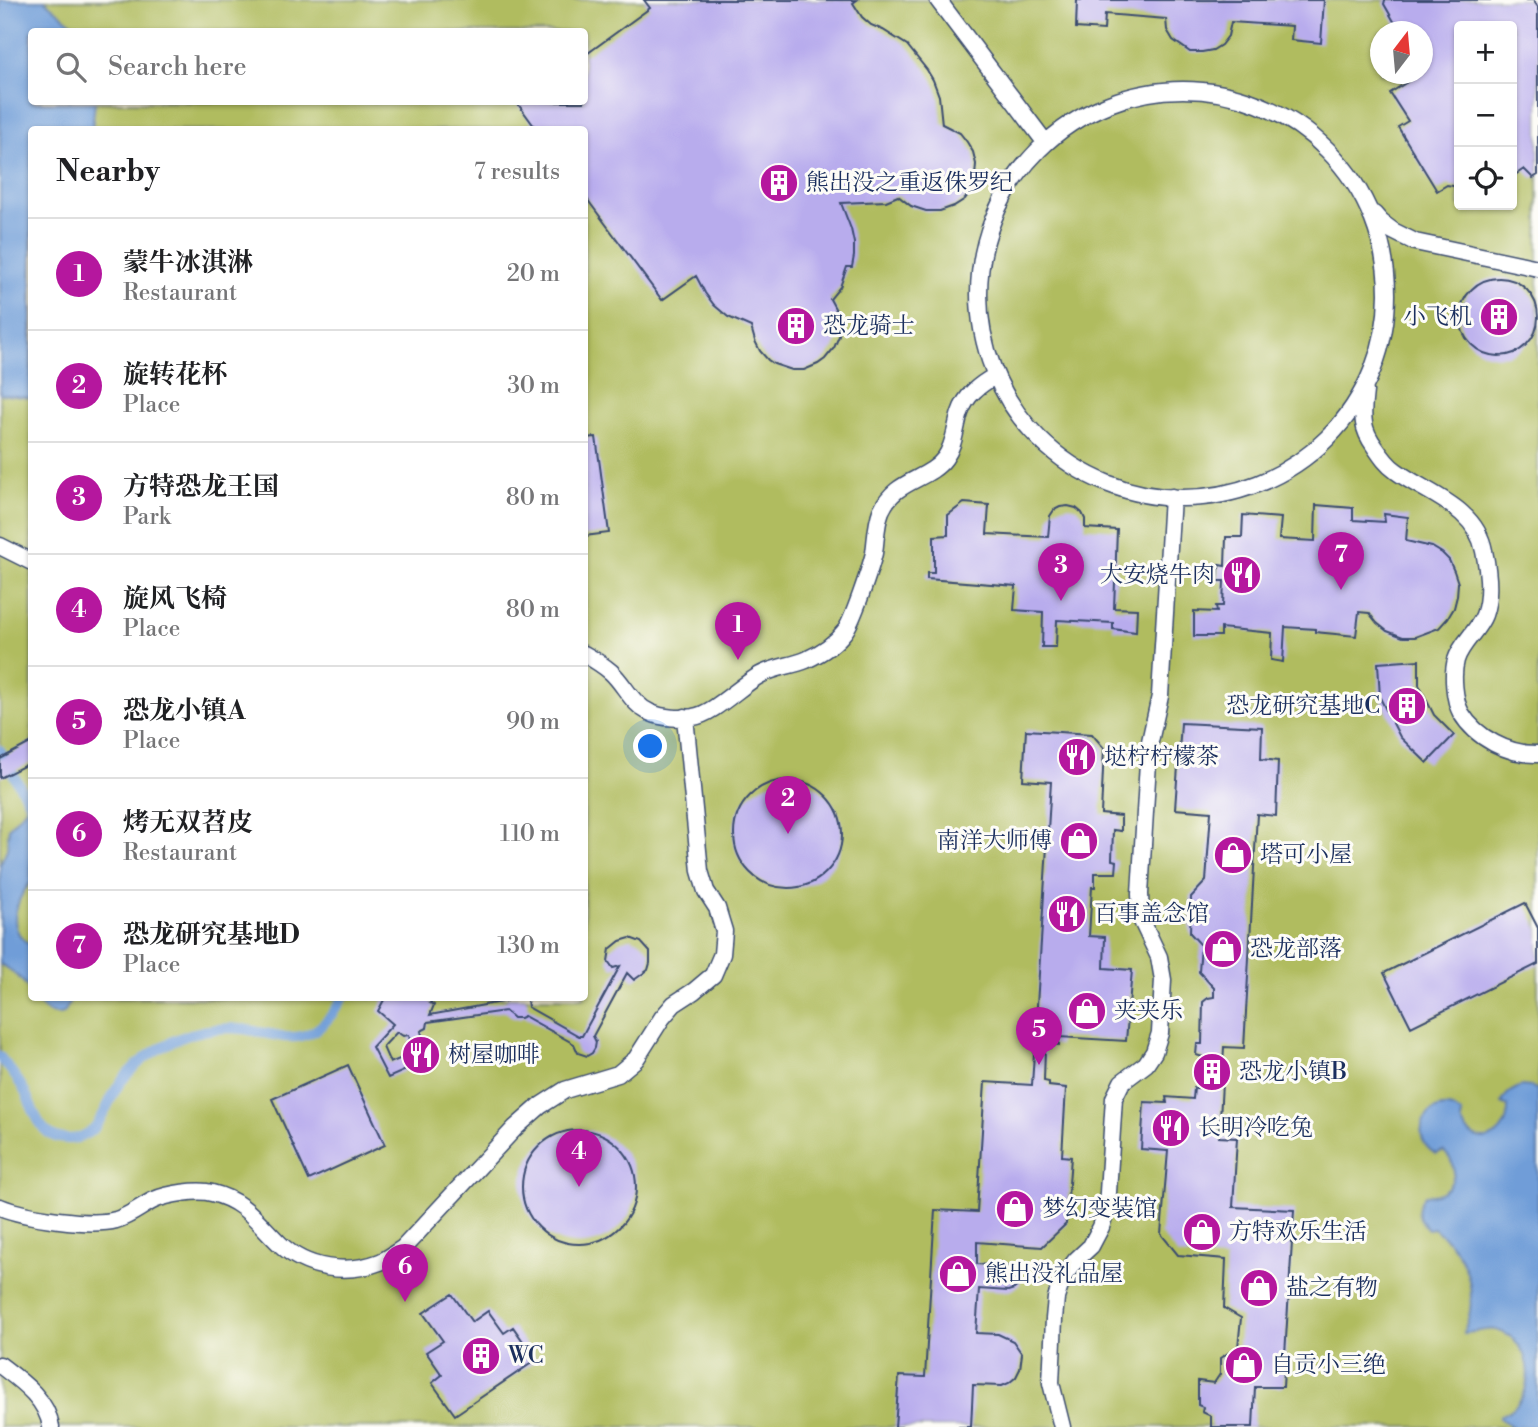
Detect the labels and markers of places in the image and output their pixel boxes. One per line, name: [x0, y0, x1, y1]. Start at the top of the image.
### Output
building icon: 熊出没之重返侏罗纪: [758, 162, 800, 204]
place label: 熊出没之重返侏罗纪: [806, 169, 1013, 197]
building icon: 小飞机: [1478, 296, 1520, 338]
place label: 小飞机: [1403, 303, 1472, 331]
building icon: 恐龙骑士: [775, 305, 817, 347]
place label: 恐龙骑士: [823, 312, 915, 340]
pin: 7: [1318, 532, 1364, 590]
pin: 3: [1038, 543, 1084, 601]
restaurant icon: 大安烧牛肉: [1221, 554, 1263, 596]
place label: 大安烧牛肉: [1100, 561, 1215, 589]
pin: 1: [715, 602, 761, 660]
building icon: 恐龙研究基地C: [1386, 685, 1428, 727]
place label: 恐龙研究基地C: [1226, 692, 1380, 720]
restaurant icon: 垯柠柠檬茶: [1056, 736, 1098, 778]
place label: 垯柠柠檬茶: [1104, 743, 1219, 771]
pin: 2: [765, 776, 811, 834]
shop icon: 南洋大师傅: [1058, 820, 1100, 862]
place label: 南洋大师傅: [937, 827, 1052, 855]
shop icon: 塔可小屋: [1212, 834, 1254, 876]
place label: 塔可小屋: [1260, 841, 1352, 869]
restaurant icon: 百事盖念馆: [1046, 893, 1088, 935]
place label: 百事盖念馆: [1094, 900, 1209, 928]
shop icon: 恐龙部落: [1202, 928, 1244, 970]
place label: 恐龙部落: [1250, 935, 1342, 963]
shop icon: 夹夹乐: [1066, 990, 1108, 1032]
place label: 夹夹乐: [1114, 997, 1183, 1025]
pin: 5: [1016, 1007, 1062, 1065]
restaurant icon: 树屋咖啡: [400, 1034, 442, 1076]
place label: 树屋咖啡: [448, 1041, 540, 1069]
building icon: 恐龙小镇B: [1191, 1051, 1233, 1093]
place label: 恐龙小镇B: [1239, 1058, 1347, 1086]
restaurant icon: 长明冷吃兔: [1150, 1107, 1192, 1149]
place label: 长明冷吃兔: [1198, 1114, 1313, 1142]
pin: 4: [556, 1129, 602, 1187]
shop icon: 梦幻变装馆: [994, 1188, 1036, 1230]
place label: 梦幻变装馆: [1042, 1195, 1157, 1223]
shop icon: 方特欢乐生活: [1181, 1211, 1223, 1253]
place label: 方特欢乐生活: [1229, 1218, 1367, 1246]
pin: 6: [382, 1244, 428, 1302]
shop icon: 熊出没礼品屋: [937, 1253, 979, 1295]
place label: 熊出没礼品屋: [985, 1260, 1123, 1288]
shop icon: 盐之有物: [1238, 1267, 1280, 1309]
place label: 盐之有物: [1286, 1274, 1378, 1302]
building icon: WC: [460, 1335, 502, 1377]
place label: WC: [507, 1342, 544, 1370]
shop icon: 自贡小三绝: [1223, 1344, 1265, 1386]
place label: 自贡小三绝: [1271, 1351, 1386, 1379]

